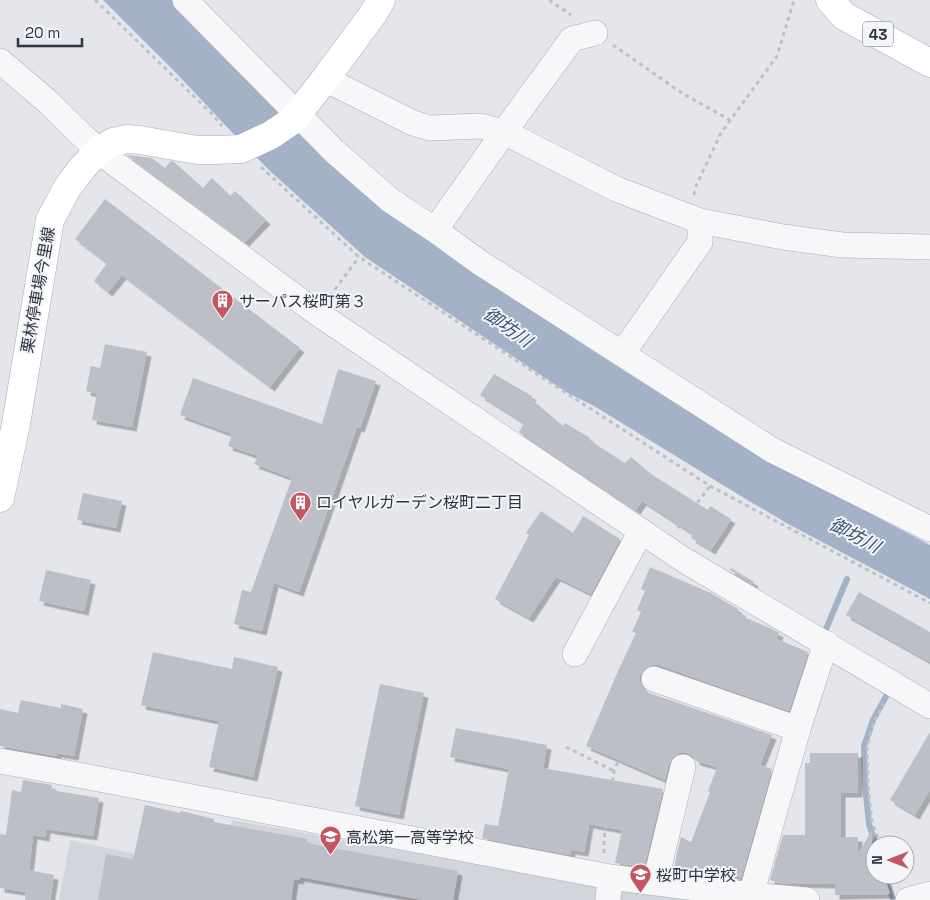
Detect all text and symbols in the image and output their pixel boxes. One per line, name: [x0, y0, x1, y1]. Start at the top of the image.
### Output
scale bar: [18, 15, 81, 47]
road number: 43: [863, 22, 893, 46]
text: 20 m: [25, 23, 60, 42]
street label: 栗林停車場今里線: [17, 225, 59, 355]
building icon: サーパス桜町第３: [211, 289, 235, 320]
place label: サーパス桜町第３: [239, 291, 367, 312]
water label: 御坊川: [479, 302, 538, 353]
building icon: ロイヤルガーデン桜町二丁目: [288, 490, 312, 521]
place label: ロイヤルガーデン桜町二丁目: [316, 492, 523, 513]
water label: 御坊川: [826, 512, 886, 559]
school or university icon: 高松第一高等学校: [318, 825, 342, 856]
place label: 高松第一高等学校: [346, 827, 474, 848]
north arrow: [865, 835, 915, 885]
text: N: [868, 855, 886, 865]
school or university icon: 桜町中学校: [628, 863, 652, 894]
place label: 桜町中学校: [656, 865, 736, 886]

